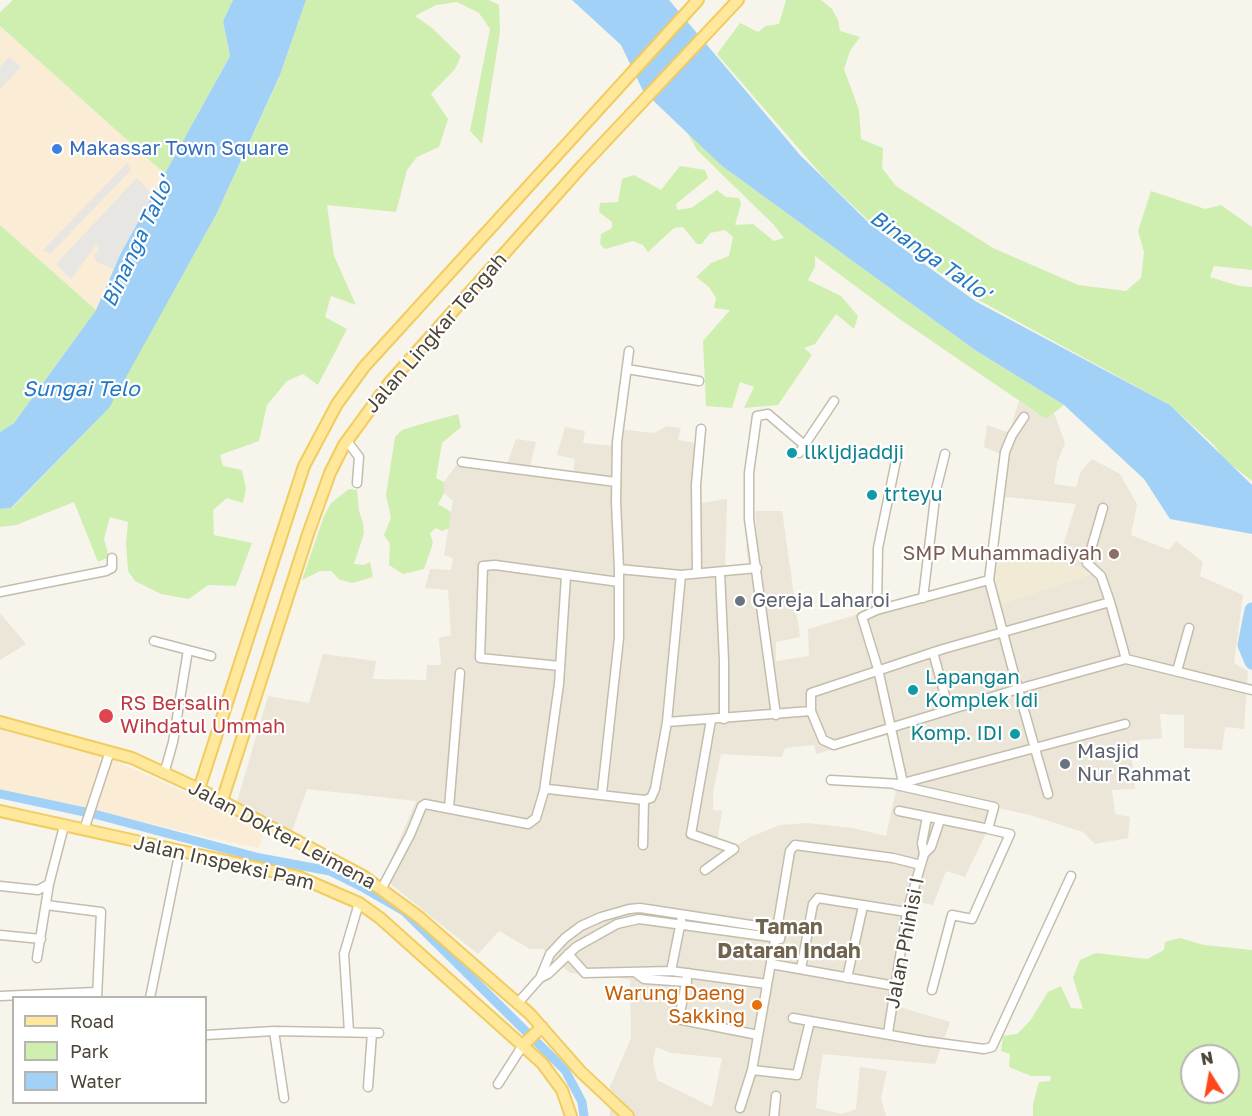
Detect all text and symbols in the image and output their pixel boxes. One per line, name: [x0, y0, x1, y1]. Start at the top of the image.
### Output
place label: Makassar Town Square: [69, 137, 289, 161]
marker: Makassar Town Square: [50, 142, 64, 156]
water label: Binanga Tallo': [97, 173, 179, 311]
water label: Binanga Tallo': [865, 205, 995, 307]
street label: Jalan Lingkar Tengah: [360, 248, 512, 418]
water label: Sungai Telo: [22, 376, 140, 402]
place label: llkljdjaddji: [804, 441, 904, 465]
marker: llkljdjaddji: [785, 446, 799, 460]
place label: trteyu: [884, 483, 943, 507]
marker: trteyu: [865, 488, 879, 502]
place label: SMP Muhammadiyah: [902, 542, 1102, 566]
marker: SMP Muhammadiyah: [1107, 547, 1121, 561]
place label: Gereja Laharoi: [752, 589, 890, 613]
marker: Gereja Laharoi: [733, 594, 747, 608]
place label: Lapangan Komplek Idi: [925, 666, 1038, 713]
marker: Lapangan Komplek Idi: [906, 683, 920, 697]
place label: RS Bersalin Wihdatul Ummah: [120, 692, 285, 739]
marker: RS Bersalin Wihdatul Ummah: [97, 707, 115, 725]
place label: Komp. IDI: [910, 722, 1003, 746]
marker: Komp. IDI: [1008, 727, 1022, 741]
place label: Masjid Nur Rahmat: [1077, 740, 1191, 787]
marker: Masjid Nur Rahmat: [1058, 757, 1072, 771]
street label: Jalan Dokter Leimena: [184, 775, 380, 895]
street label: Jalan Inspeksi Pam: [131, 831, 317, 895]
street label: Jalan Phinisi I: [881, 875, 929, 1011]
district label: Taman Dataran Indah: [717, 914, 861, 964]
place label: Warung Daeng Sakking: [604, 982, 745, 1029]
legend: [12, 996, 207, 1104]
marker: Warung Daeng Sakking: [750, 998, 764, 1012]
text: Road: [70, 1010, 114, 1032]
text: Park: [70, 1040, 109, 1062]
north arrow: [1180, 1044, 1240, 1104]
text: N: [1199, 1047, 1215, 1069]
text: Water: [70, 1070, 121, 1092]

